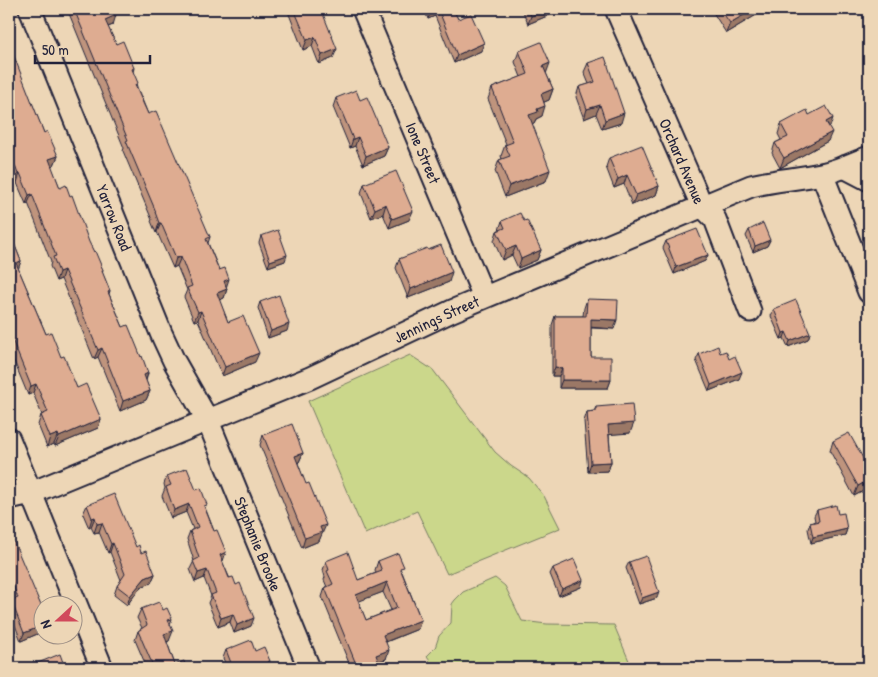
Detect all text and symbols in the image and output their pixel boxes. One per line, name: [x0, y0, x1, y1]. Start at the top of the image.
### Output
scale bar: [35, 32, 150, 64]
text: 50 m: [42, 39, 69, 60]
street label: Orchard Avenue: [654, 115, 711, 208]
street label: Ione Street: [401, 119, 446, 187]
street label: Yarrow Road: [91, 181, 138, 254]
street label: Jennings Street: [390, 290, 483, 348]
street label: Stephanie Brooke: [229, 493, 288, 595]
north arrow: [32, 594, 82, 644]
text: N: [35, 617, 56, 632]

